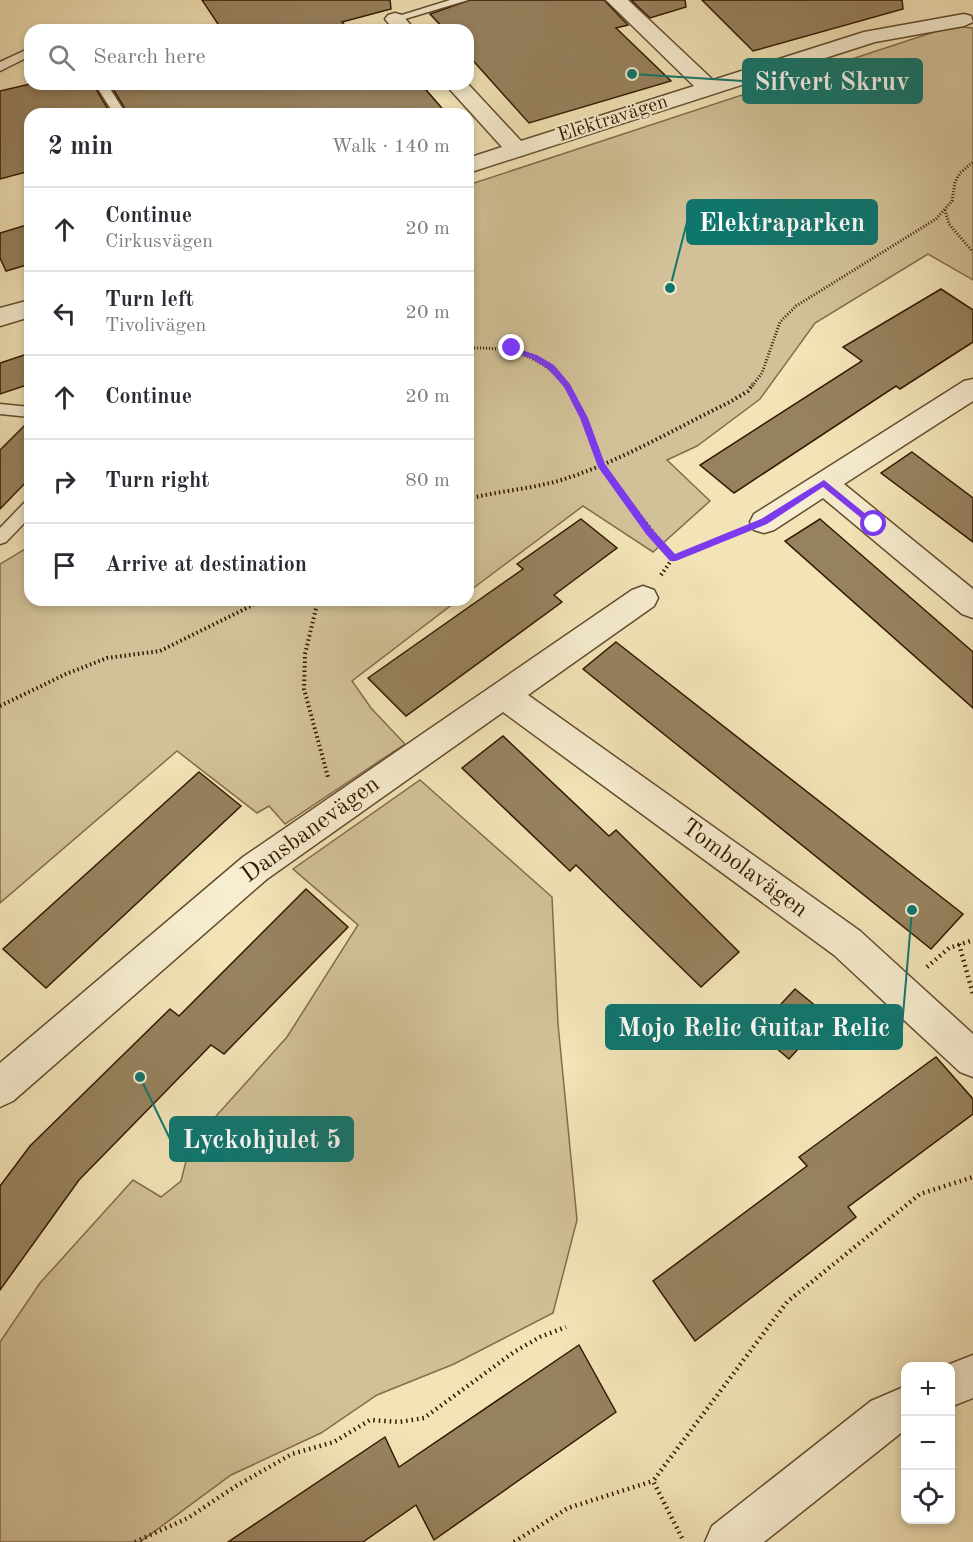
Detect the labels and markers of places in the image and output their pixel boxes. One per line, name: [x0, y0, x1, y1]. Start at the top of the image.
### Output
callout: Sifvert Skruv: [743, 59, 922, 103]
callout: Elektraparken: [687, 200, 877, 244]
callout: Mojo Relic Guitar Relic: [606, 1005, 902, 1049]
callout: Lyckohjulet 5: [170, 1117, 353, 1161]

